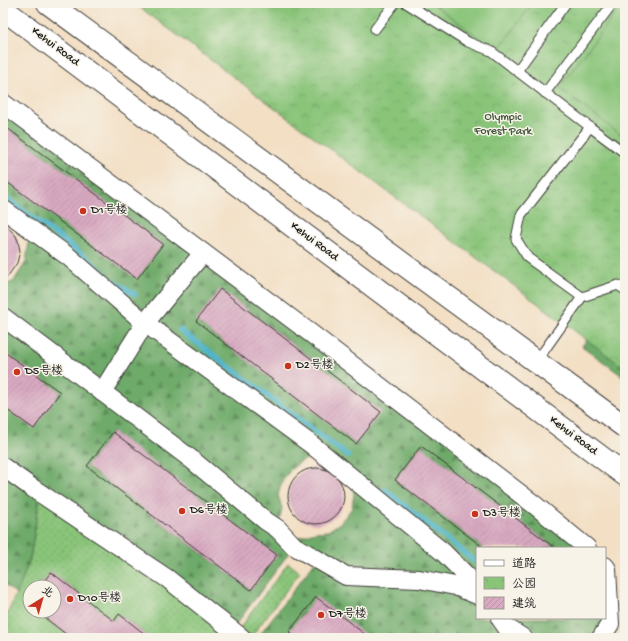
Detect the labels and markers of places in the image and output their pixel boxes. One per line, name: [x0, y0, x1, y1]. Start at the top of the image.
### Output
place label: D1号楼: [90, 203, 128, 218]
marker: D1号楼: [78, 206, 88, 216]
place label: D2号楼: [295, 358, 334, 373]
marker: D2号楼: [283, 361, 293, 371]
place label: D5号楼: [24, 364, 63, 379]
marker: D5号楼: [12, 367, 22, 377]
place label: D6号楼: [189, 503, 228, 518]
marker: D6号楼: [177, 506, 187, 516]
place label: D3号楼: [482, 506, 521, 521]
marker: D3号楼: [470, 509, 480, 519]
place label: D10号楼: [77, 591, 121, 606]
marker: D10号楼: [65, 594, 75, 604]
place label: D7号楼: [328, 607, 367, 622]
marker: D7号楼: [316, 610, 326, 620]

